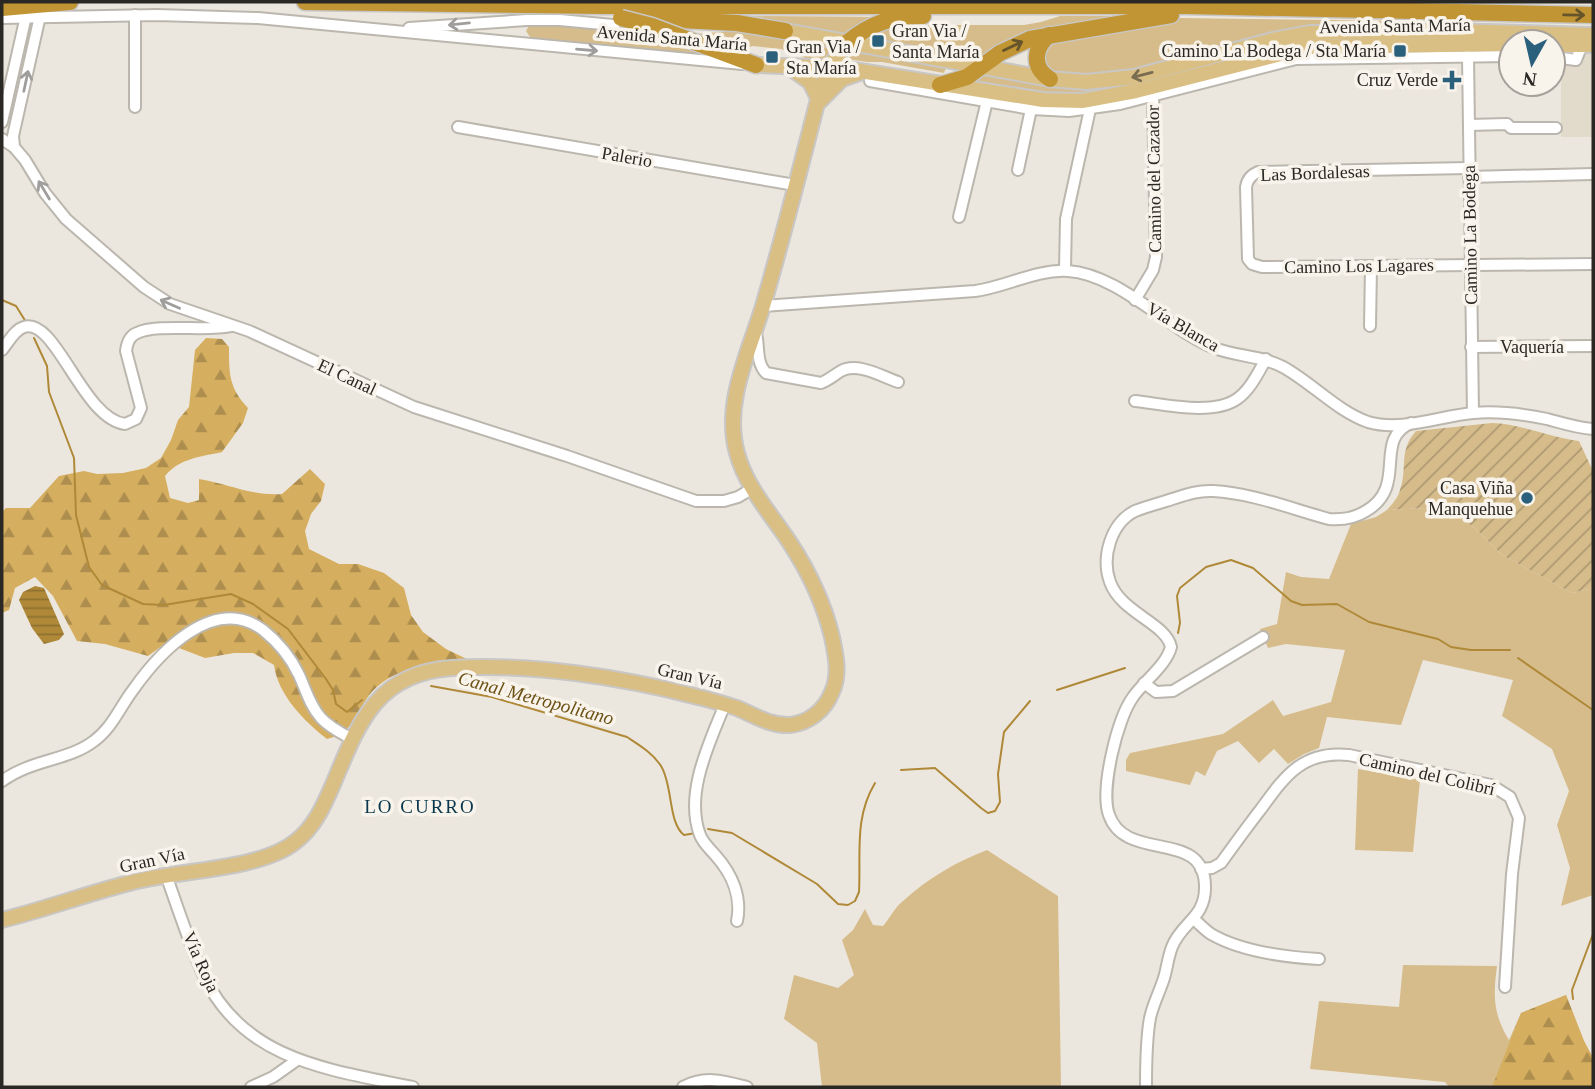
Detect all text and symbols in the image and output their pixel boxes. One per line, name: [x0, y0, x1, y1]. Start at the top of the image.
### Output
one-way arrow: [1562, 8, 1585, 21]
street label: Avenida Santa María: [1319, 15, 1471, 37]
one-way arrow: [448, 18, 470, 31]
street label: Avenida Santa María: [596, 21, 748, 55]
place label: Gran Via / Santa María: [892, 21, 979, 62]
north arrow: [1497, 28, 1567, 98]
marker: Gran Via / Santa María: [870, 33, 886, 49]
place label: Gran Via / Sta María: [786, 37, 861, 78]
one-way arrow: [1002, 39, 1023, 52]
place label: Camino La Bodega / Sta María: [1162, 41, 1386, 61]
marker: Camino La Bodega / Sta María: [1392, 43, 1408, 59]
one-way arrow: [575, 44, 598, 57]
marker: Gran Via / Sta María: [764, 49, 780, 65]
text: N: [1521, 68, 1538, 91]
one-way arrow: [1131, 69, 1154, 82]
one-way arrow: [19, 70, 33, 93]
place label: Cruz Verde: [1357, 70, 1438, 90]
marker: Cruz Verde: [1444, 72, 1460, 88]
street label: Camino del Cazador: [1143, 105, 1165, 253]
street label: Palerio: [600, 143, 654, 171]
street label: Las Bordalesas: [1260, 161, 1370, 185]
street label: Camino La Bodega: [1459, 165, 1481, 305]
one-way arrow: [37, 180, 51, 200]
street label: Camino Los Lagares: [1284, 255, 1434, 277]
one-way arrow: [160, 297, 182, 310]
street label: Vía Blanca: [1143, 298, 1223, 356]
street label: Vaquería: [1500, 337, 1564, 357]
street label: El Canal: [314, 355, 380, 399]
place label: Casa Viña Manquehue: [1428, 478, 1513, 519]
marker: Casa Viña Manquehue: [1519, 490, 1535, 506]
street label: Gran Vía: [656, 659, 724, 693]
water label: Canal Metropolitano: [456, 667, 616, 729]
street label: Camino del Colibrí: [1357, 749, 1497, 799]
district label: LO CURRO: [364, 796, 476, 817]
street label: Gran Vía: [118, 843, 186, 877]
street label: Vía Roja: [179, 928, 223, 996]

